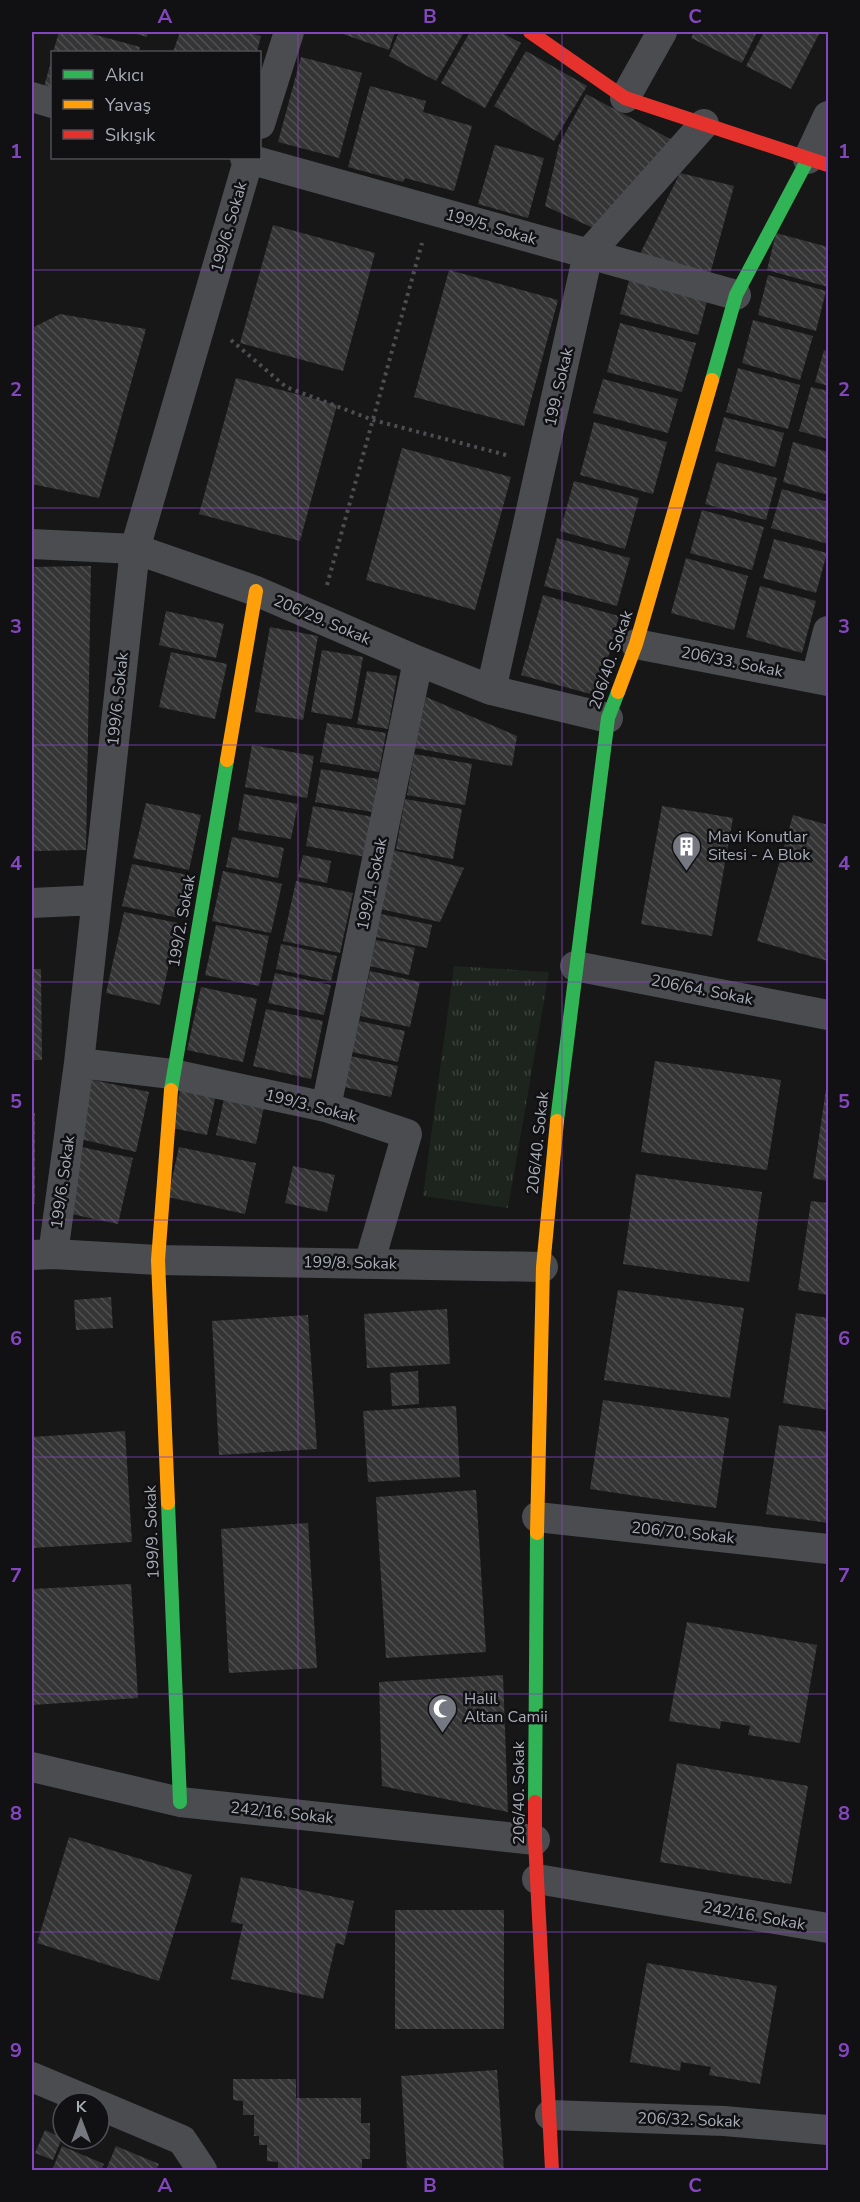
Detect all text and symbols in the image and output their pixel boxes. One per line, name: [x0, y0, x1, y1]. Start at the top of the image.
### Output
text: A: [158, 3, 173, 30]
text: B: [423, 3, 437, 30]
text: C: [688, 3, 702, 30]
legend: [51, 51, 261, 159]
text: Akıcı: [105, 63, 144, 87]
text: Yavaş: [104, 93, 151, 117]
text: Sıkışık: [105, 123, 156, 147]
text: 1: [10, 138, 22, 165]
text: 1: [838, 138, 850, 165]
street label: 199/6. Sokak: [205, 178, 253, 275]
street label: 199/5. Sokak: [443, 203, 540, 251]
street label: 199. Sokak: [539, 345, 579, 428]
text: 2: [10, 376, 22, 403]
text: 2: [838, 376, 850, 403]
street label: 206/29. Sokak: [270, 590, 375, 651]
street label: 206/40. Sokak: [584, 607, 639, 712]
text: 3: [10, 613, 22, 640]
text: 3: [838, 613, 850, 640]
street label: 206/33. Sokak: [679, 641, 786, 683]
street label: 199/6. Sokak: [102, 650, 134, 747]
place label: Mavi Konutlar Sitesi - A Blok: [708, 826, 811, 866]
building icon: Mavi Konutlar Sitesi - A Blok: [671, 830, 703, 872]
street label: 199/1. Sokak: [351, 835, 393, 932]
text: 4: [10, 850, 22, 877]
text: 4: [838, 850, 850, 877]
street label: 199/2. Sokak: [163, 872, 201, 969]
street label: 206/64. Sokak: [649, 969, 756, 1011]
street label: 199/3. Sokak: [263, 1084, 360, 1128]
text: 5: [10, 1088, 22, 1115]
text: 5: [838, 1088, 850, 1115]
street label: 206/40. Sokak: [522, 1089, 554, 1196]
street label: 199/6. Sokak: [46, 1133, 81, 1230]
street label: 199/8. Sokak: [303, 1251, 398, 1275]
text: 6: [10, 1325, 22, 1352]
text: 6: [838, 1325, 850, 1352]
street label: 199/9. Sokak: [139, 1484, 165, 1579]
street label: 206/70. Sokak: [630, 1517, 737, 1549]
text: 7: [10, 1562, 22, 1589]
text: 7: [838, 1562, 850, 1589]
place label: Halil Altan Camii: [464, 1688, 548, 1728]
mosque icon: Halil Altan Camii: [427, 1692, 459, 1734]
street label: 206/40. Sokak: [508, 1740, 530, 1845]
street label: 242/16. Sokak: [229, 1797, 336, 1829]
text: 8: [10, 1800, 22, 1827]
text: 8: [838, 1800, 850, 1827]
street label: 242/16. Sokak: [701, 1896, 808, 1936]
text: 9: [10, 2037, 22, 2064]
text: 9: [838, 2037, 850, 2064]
north arrow: [51, 2091, 111, 2151]
text: K: [76, 2096, 88, 2118]
street label: 206/32. Sokak: [637, 2107, 742, 2133]
text: A: [158, 2172, 173, 2199]
text: B: [423, 2172, 437, 2199]
text: C: [688, 2172, 702, 2199]

